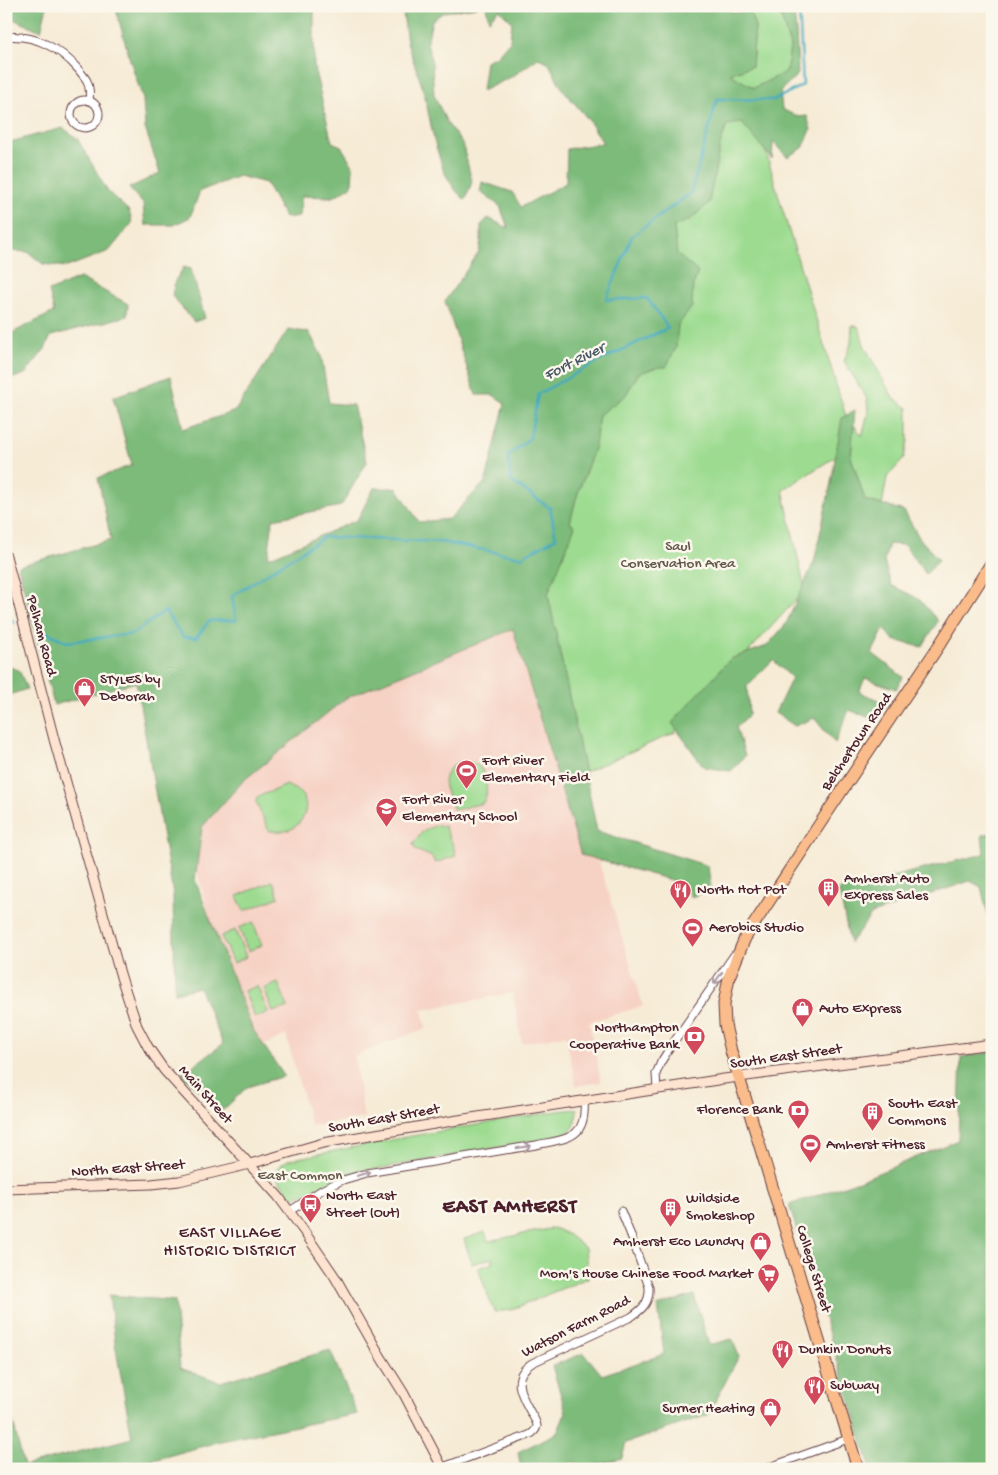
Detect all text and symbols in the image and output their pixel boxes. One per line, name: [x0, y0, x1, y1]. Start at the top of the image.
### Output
water label: Fort River: [542, 338, 611, 386]
park label: Saul Conservation Area: [621, 538, 736, 573]
street label: Pelham Road: [21, 593, 61, 679]
place label: STYLES by Deborah: [99, 671, 161, 706]
shop icon: STYLES by Deborah: [72, 677, 96, 708]
street label: Belchertown Road: [817, 689, 897, 795]
place label: Fort River Elementary Field: [481, 752, 591, 787]
sports icon: Fort River Elementary Field: [454, 758, 478, 789]
place label: Fort River Elementary School: [401, 791, 518, 826]
school or university icon: Fort River Elementary School: [374, 797, 398, 828]
place label: Amherst Auto Express Sales: [844, 870, 930, 905]
building icon: Amherst Auto Express Sales: [816, 876, 840, 907]
restaurant icon: North Hot Pot: [669, 878, 693, 909]
place label: North Hot Pot: [697, 881, 788, 899]
sports icon: Aerobics Studio: [681, 916, 705, 947]
place label: Aerobics Studio: [709, 919, 804, 937]
one-way arrow: [713, 971, 723, 985]
shop icon: Auto Express: [791, 997, 815, 1028]
place label: Auto Express: [819, 1000, 902, 1018]
place label: Northampton Cooperative Bank: [569, 1019, 680, 1054]
bank icon: Northampton Cooperative Bank: [683, 1025, 707, 1056]
street label: South East Street: [729, 1040, 845, 1074]
street label: Main Street: [174, 1062, 237, 1129]
place label: South East Commons: [888, 1095, 959, 1130]
bank icon: Florence Bank: [786, 1098, 810, 1129]
street label: South East Street: [327, 1100, 443, 1138]
place label: Florence Bank: [696, 1101, 783, 1119]
building icon: South East Commons: [860, 1101, 884, 1132]
sports icon: Amherst Fitness: [798, 1133, 822, 1164]
place label: Amherst Fitness: [826, 1136, 925, 1154]
one-way arrow: [516, 1142, 532, 1152]
street label: North East Street: [71, 1156, 187, 1182]
park label: East Common: [258, 1167, 343, 1185]
one-way arrow: [355, 1169, 371, 1178]
place label: North East Street (Out): [326, 1187, 400, 1222]
place label: Wildside Smokeshop: [686, 1190, 755, 1225]
bus stop icon: North East Street (Out): [298, 1193, 322, 1224]
building icon: Wildside Smokeshop: [658, 1196, 682, 1227]
district label: EAST AMHERST: [443, 1197, 578, 1220]
street label: College Street: [791, 1223, 835, 1316]
district label: EAST VILLAGE HISTORIC DISTRICT: [164, 1225, 296, 1262]
shop icon: Amherst Eco Laundry: [748, 1230, 772, 1261]
place label: Amherst Eco Laundry: [613, 1233, 745, 1251]
supermarket icon: Mom's House Chinese Food Market: [757, 1262, 781, 1293]
place label: Mom's House Chinese Food Market: [540, 1265, 755, 1283]
street label: Watson Farm Road: [519, 1291, 634, 1362]
restaurant icon: Dunkin' Donuts: [771, 1338, 795, 1369]
place label: Dunkin' Donuts: [798, 1341, 891, 1359]
restaurant icon: Subway: [802, 1374, 826, 1405]
place label: Subway: [830, 1377, 880, 1395]
shop icon: Surner Heating: [759, 1397, 783, 1428]
place label: Surner Heating: [662, 1400, 755, 1418]

